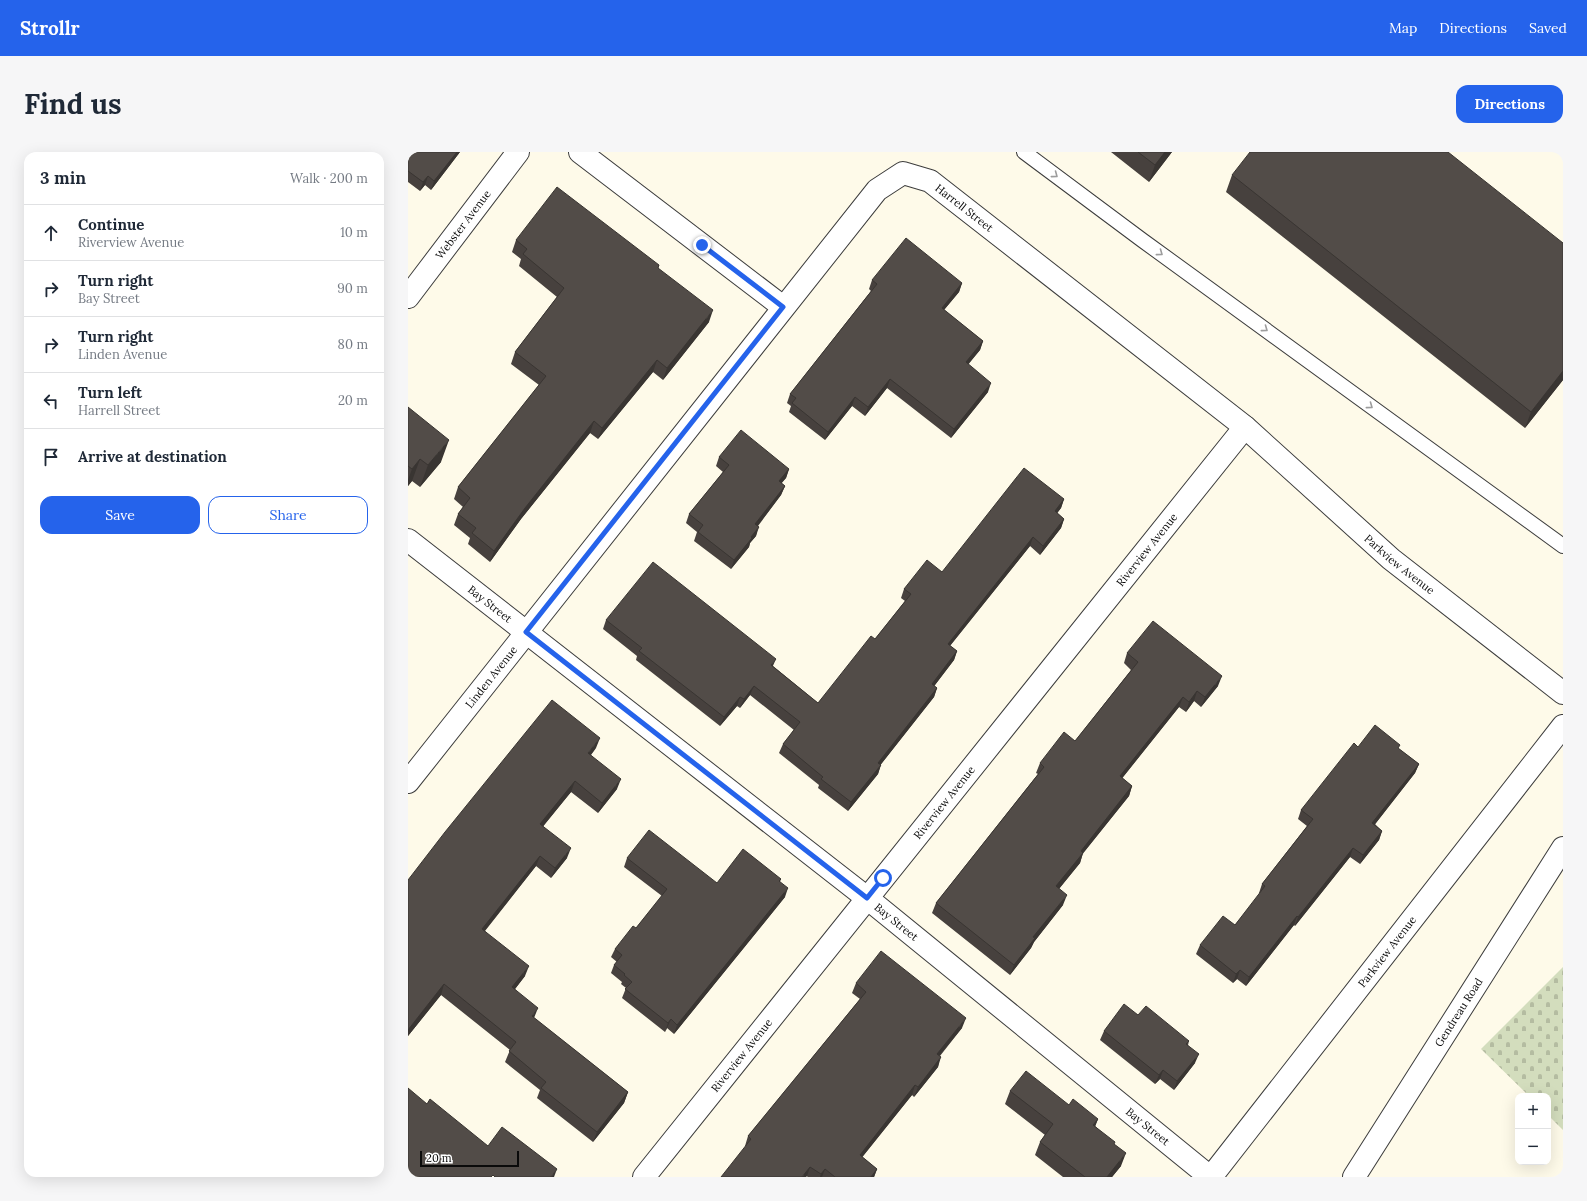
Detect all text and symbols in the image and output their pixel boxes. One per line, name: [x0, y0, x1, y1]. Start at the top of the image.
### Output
text: Strollr: [20, 16, 80, 40]
text: Map: [1389, 19, 1417, 37]
text: Directions: [1439, 19, 1507, 37]
text: Saved: [1529, 19, 1567, 37]
button: Directions: [1456, 85, 1563, 123]
text: Find us: [24, 86, 122, 122]
text: 3 min: [40, 167, 86, 189]
text: Walk · 200 m: [290, 170, 368, 187]
one-way arrow: [1051, 170, 1058, 178]
street label: Harrell Street: [932, 181, 997, 235]
street label: Webster Avenue: [432, 187, 494, 262]
text: Continue: [78, 215, 144, 234]
icon: ahead: [40, 222, 62, 244]
text: 10 m: [340, 224, 368, 241]
text: Riverview Avenue: [78, 234, 184, 251]
route end: [693, 236, 711, 254]
one-way arrow: [1155, 248, 1162, 255]
text: Turn right: [78, 271, 154, 290]
icon: right: [40, 278, 62, 300]
text: 90 m: [337, 280, 368, 297]
text: Bay Street: [78, 290, 140, 307]
one-way arrow: [1260, 324, 1267, 331]
text: Turn right: [78, 327, 154, 346]
icon: right: [40, 334, 62, 356]
text: 80 m: [338, 336, 368, 353]
text: Linden Avenue: [78, 346, 167, 363]
text: Turn left: [78, 383, 142, 402]
icon: left: [40, 390, 62, 412]
text: 20 m: [338, 392, 368, 409]
one-way arrow: [1365, 401, 1372, 408]
text: Harrell Street: [78, 402, 160, 419]
icon: arrive: [40, 446, 62, 468]
text: Arrive at destination: [78, 447, 227, 466]
button: Save: [40, 496, 200, 534]
button: Share: [208, 496, 368, 534]
street label: Riverview Avenue: [1113, 510, 1180, 589]
street label: Parkview Avenue: [1362, 531, 1437, 597]
street label: Bay Street: [465, 582, 516, 626]
street label: Linden Avenue: [462, 643, 520, 711]
street label: Riverview Avenue: [911, 763, 978, 842]
route start: [874, 869, 892, 887]
street label: Bay Street: [872, 900, 922, 944]
street label: Parkview Avenue: [1355, 913, 1419, 990]
street label: Gendreau Road: [1431, 975, 1486, 1049]
street label: Riverview Avenue: [708, 1016, 775, 1095]
map controls: [1515, 1093, 1551, 1165]
button: +: [1515, 1093, 1551, 1129]
street label: Bay Street: [1123, 1104, 1173, 1149]
button: −: [1515, 1129, 1551, 1165]
scale bar: [420, 1149, 519, 1168]
text: 20 m: [426, 1151, 451, 1165]

